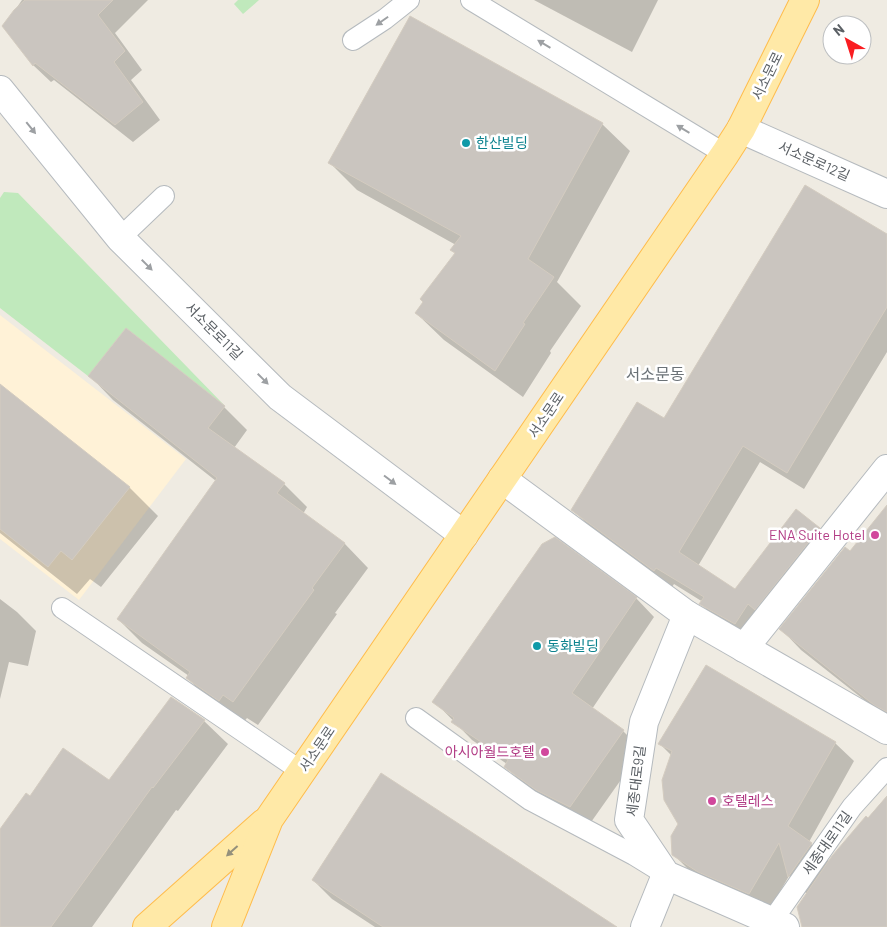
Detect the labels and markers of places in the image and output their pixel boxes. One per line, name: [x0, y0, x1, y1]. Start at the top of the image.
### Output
place label: 한산빌딩: [476, 134, 528, 151]
marker: 한산빌딩: [460, 137, 472, 149]
place label: ENA Suite Hotel: [769, 526, 865, 543]
marker: ENA Suite Hotel: [869, 529, 881, 541]
place label: 동화빌딩: [547, 637, 599, 654]
marker: 동화빌딩: [531, 640, 543, 652]
place label: 아시아월드호텔: [445, 743, 535, 760]
marker: 아시아월드호텔: [539, 746, 551, 758]
place label: 호텔레스: [722, 792, 774, 809]
marker: 호텔레스: [706, 795, 718, 807]

